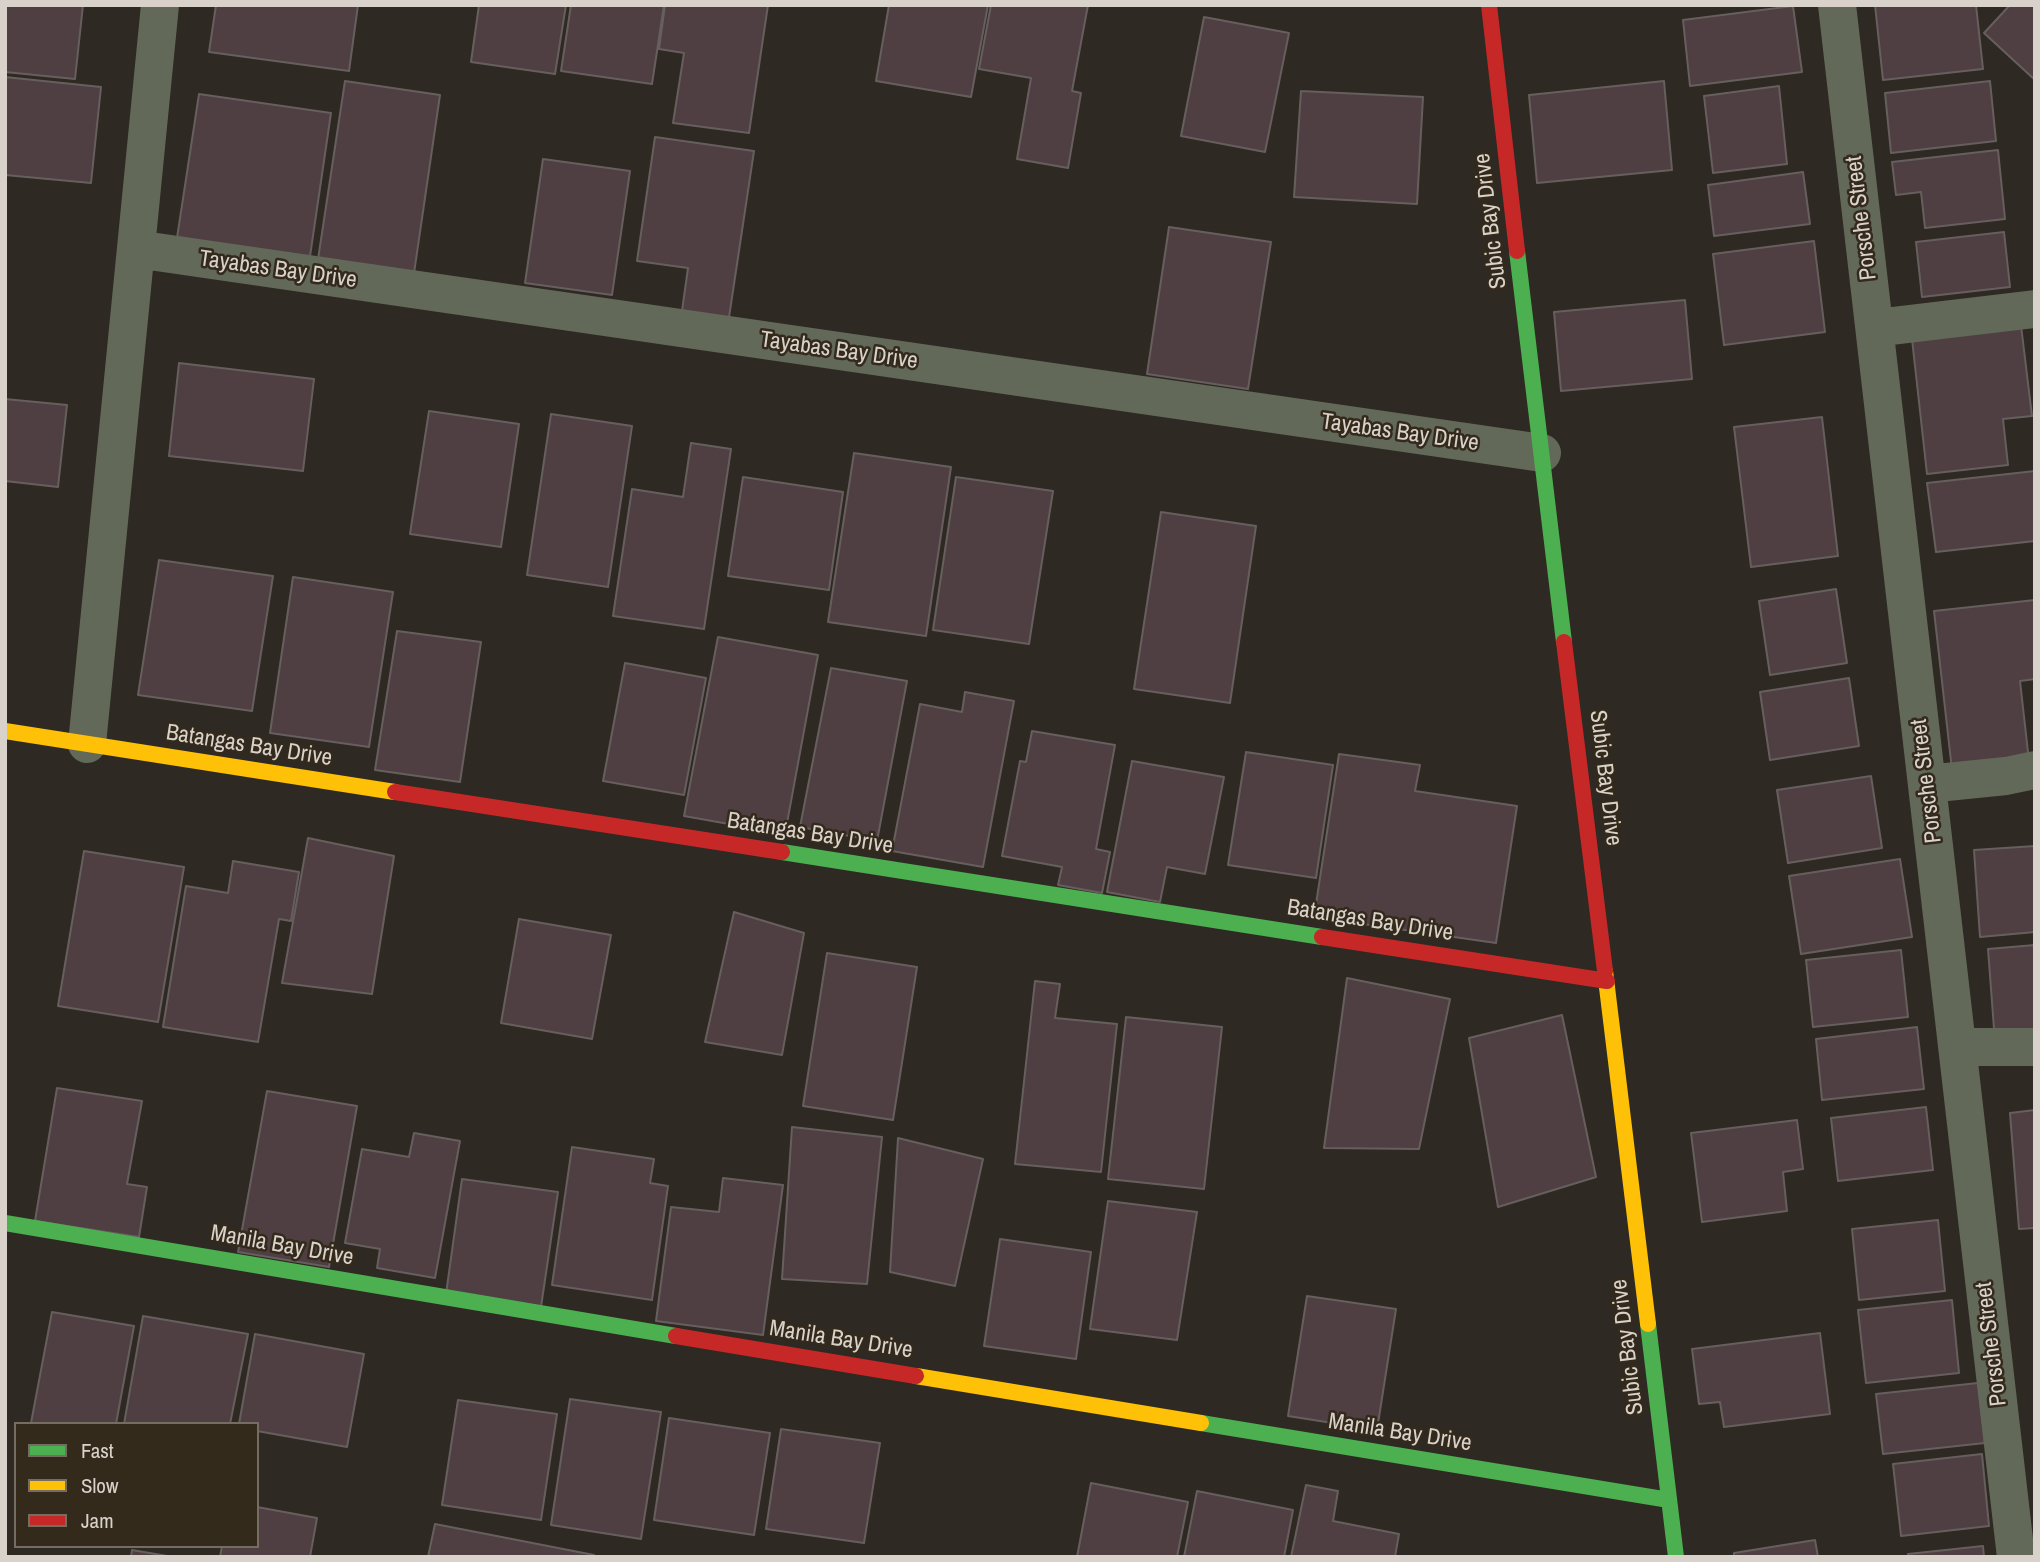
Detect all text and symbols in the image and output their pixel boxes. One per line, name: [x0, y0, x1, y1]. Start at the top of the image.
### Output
street label: Subic Bay Drive: [1469, 152, 1513, 290]
street label: Porsche Street: [1841, 154, 1883, 282]
street label: Tayabas Bay Drive: [198, 245, 358, 295]
street label: Tayabas Bay Drive: [759, 326, 919, 376]
street label: Tayabas Bay Drive: [1320, 408, 1480, 458]
street label: Subic Bay Drive: [1583, 709, 1627, 847]
street label: Porsche Street: [1906, 717, 1948, 845]
street label: Batangas Bay Drive: [164, 719, 334, 773]
street label: Batangas Bay Drive: [725, 807, 895, 861]
street label: Batangas Bay Drive: [1285, 894, 1455, 948]
street label: Manila Bay Drive: [208, 1220, 356, 1272]
street label: Subic Bay Drive: [1606, 1278, 1650, 1416]
street label: Porsche Street: [1971, 1280, 2013, 1408]
street label: Manila Bay Drive: [767, 1315, 915, 1365]
street label: Manila Bay Drive: [1326, 1408, 1474, 1458]
legend: [14, 1422, 259, 1548]
text: Fast: [81, 1436, 114, 1465]
text: Slow: [81, 1471, 118, 1500]
text: Jam: [81, 1506, 114, 1535]

